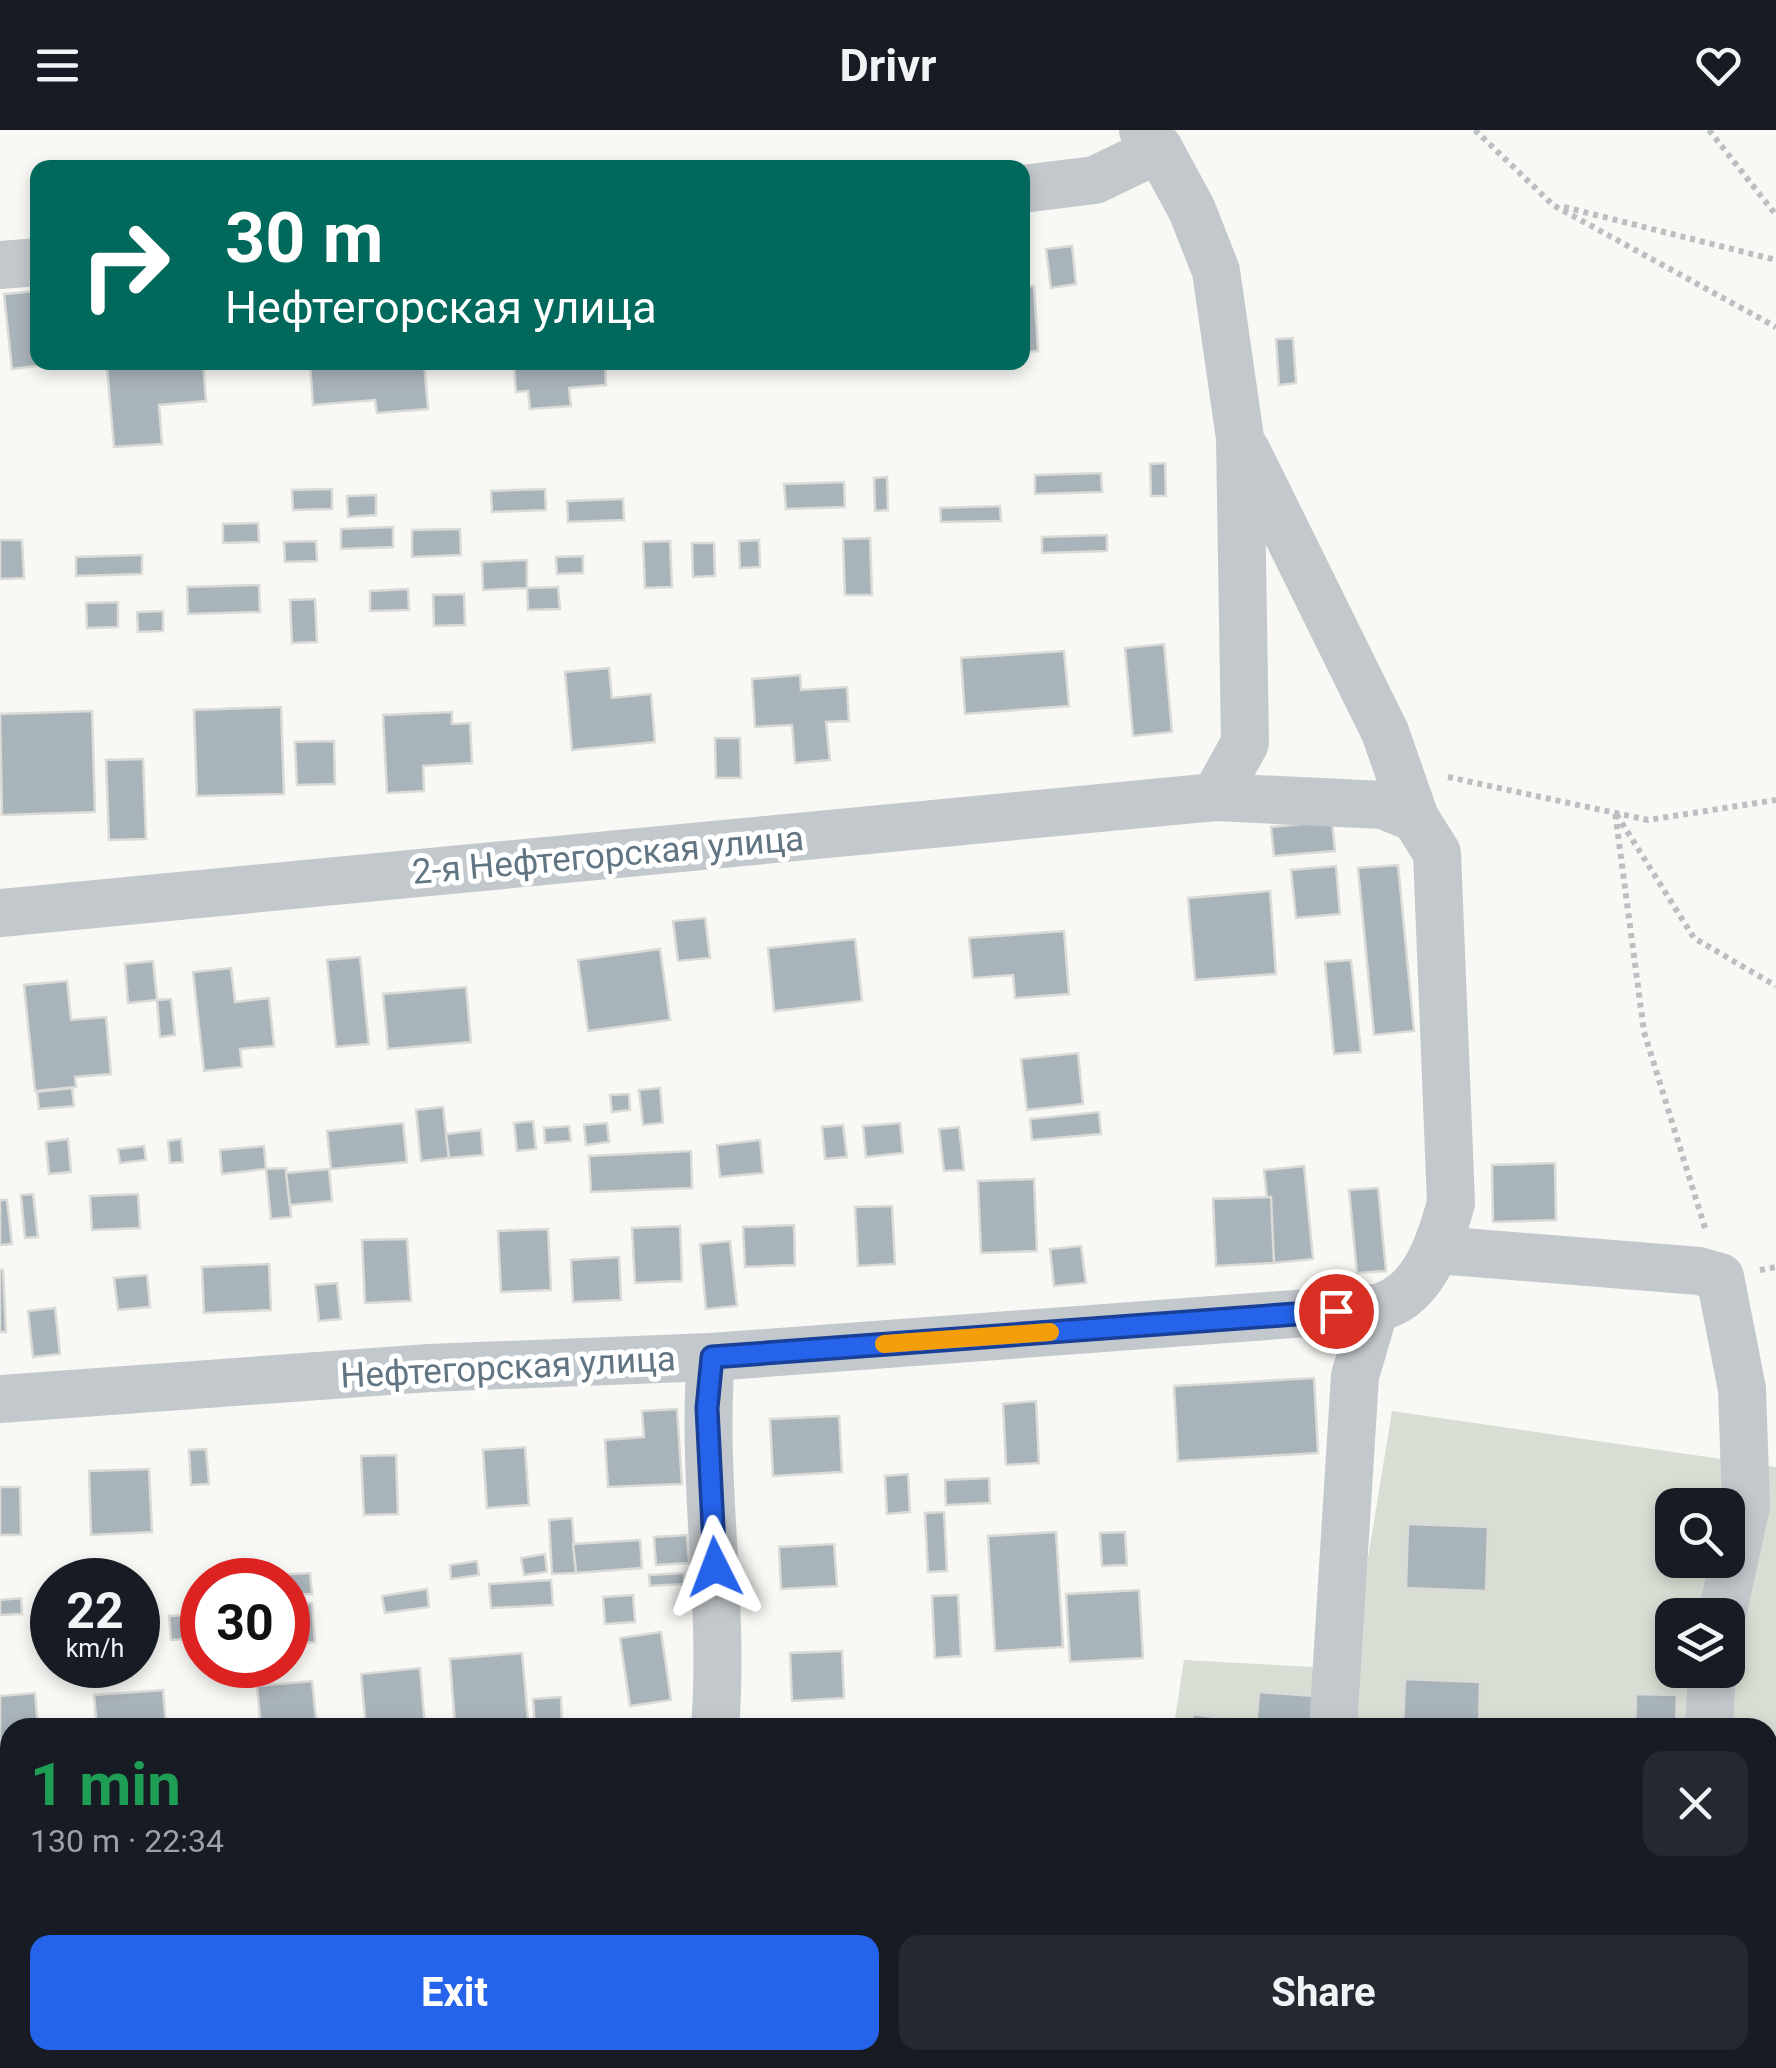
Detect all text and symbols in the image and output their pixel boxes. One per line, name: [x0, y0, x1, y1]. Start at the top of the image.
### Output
icon: menu: [30, 38, 85, 93]
icon: heart: [1691, 38, 1746, 93]
text: Drivr: [840, 39, 936, 92]
text: 30 m: [225, 197, 383, 279]
icon: right: [60, 200, 190, 330]
text: Нефтегорская улица: [225, 281, 657, 334]
street label: 2-я Нефтегорская улица: [410, 818, 806, 893]
pin: [1294, 1269, 1379, 1354]
icon: arrive: [1309, 1284, 1364, 1339]
street label: Нефтегорская улица: [339, 1338, 677, 1397]
map controls: [1655, 1488, 1745, 1688]
button: search: [1655, 1488, 1745, 1578]
position arrow: [663, 1515, 767, 1619]
speed limit sign: 30: [180, 1558, 310, 1688]
text: 22: [66, 1582, 124, 1640]
button: layers: [1655, 1598, 1745, 1688]
text: km/h: [66, 1634, 124, 1663]
text: 1 min: [30, 1749, 181, 1820]
button: close: [1643, 1751, 1748, 1856]
text: 130 m · 22:34: [30, 1822, 224, 1860]
button: Exit: [30, 1935, 879, 2050]
button: Share: [899, 1935, 1748, 2050]

